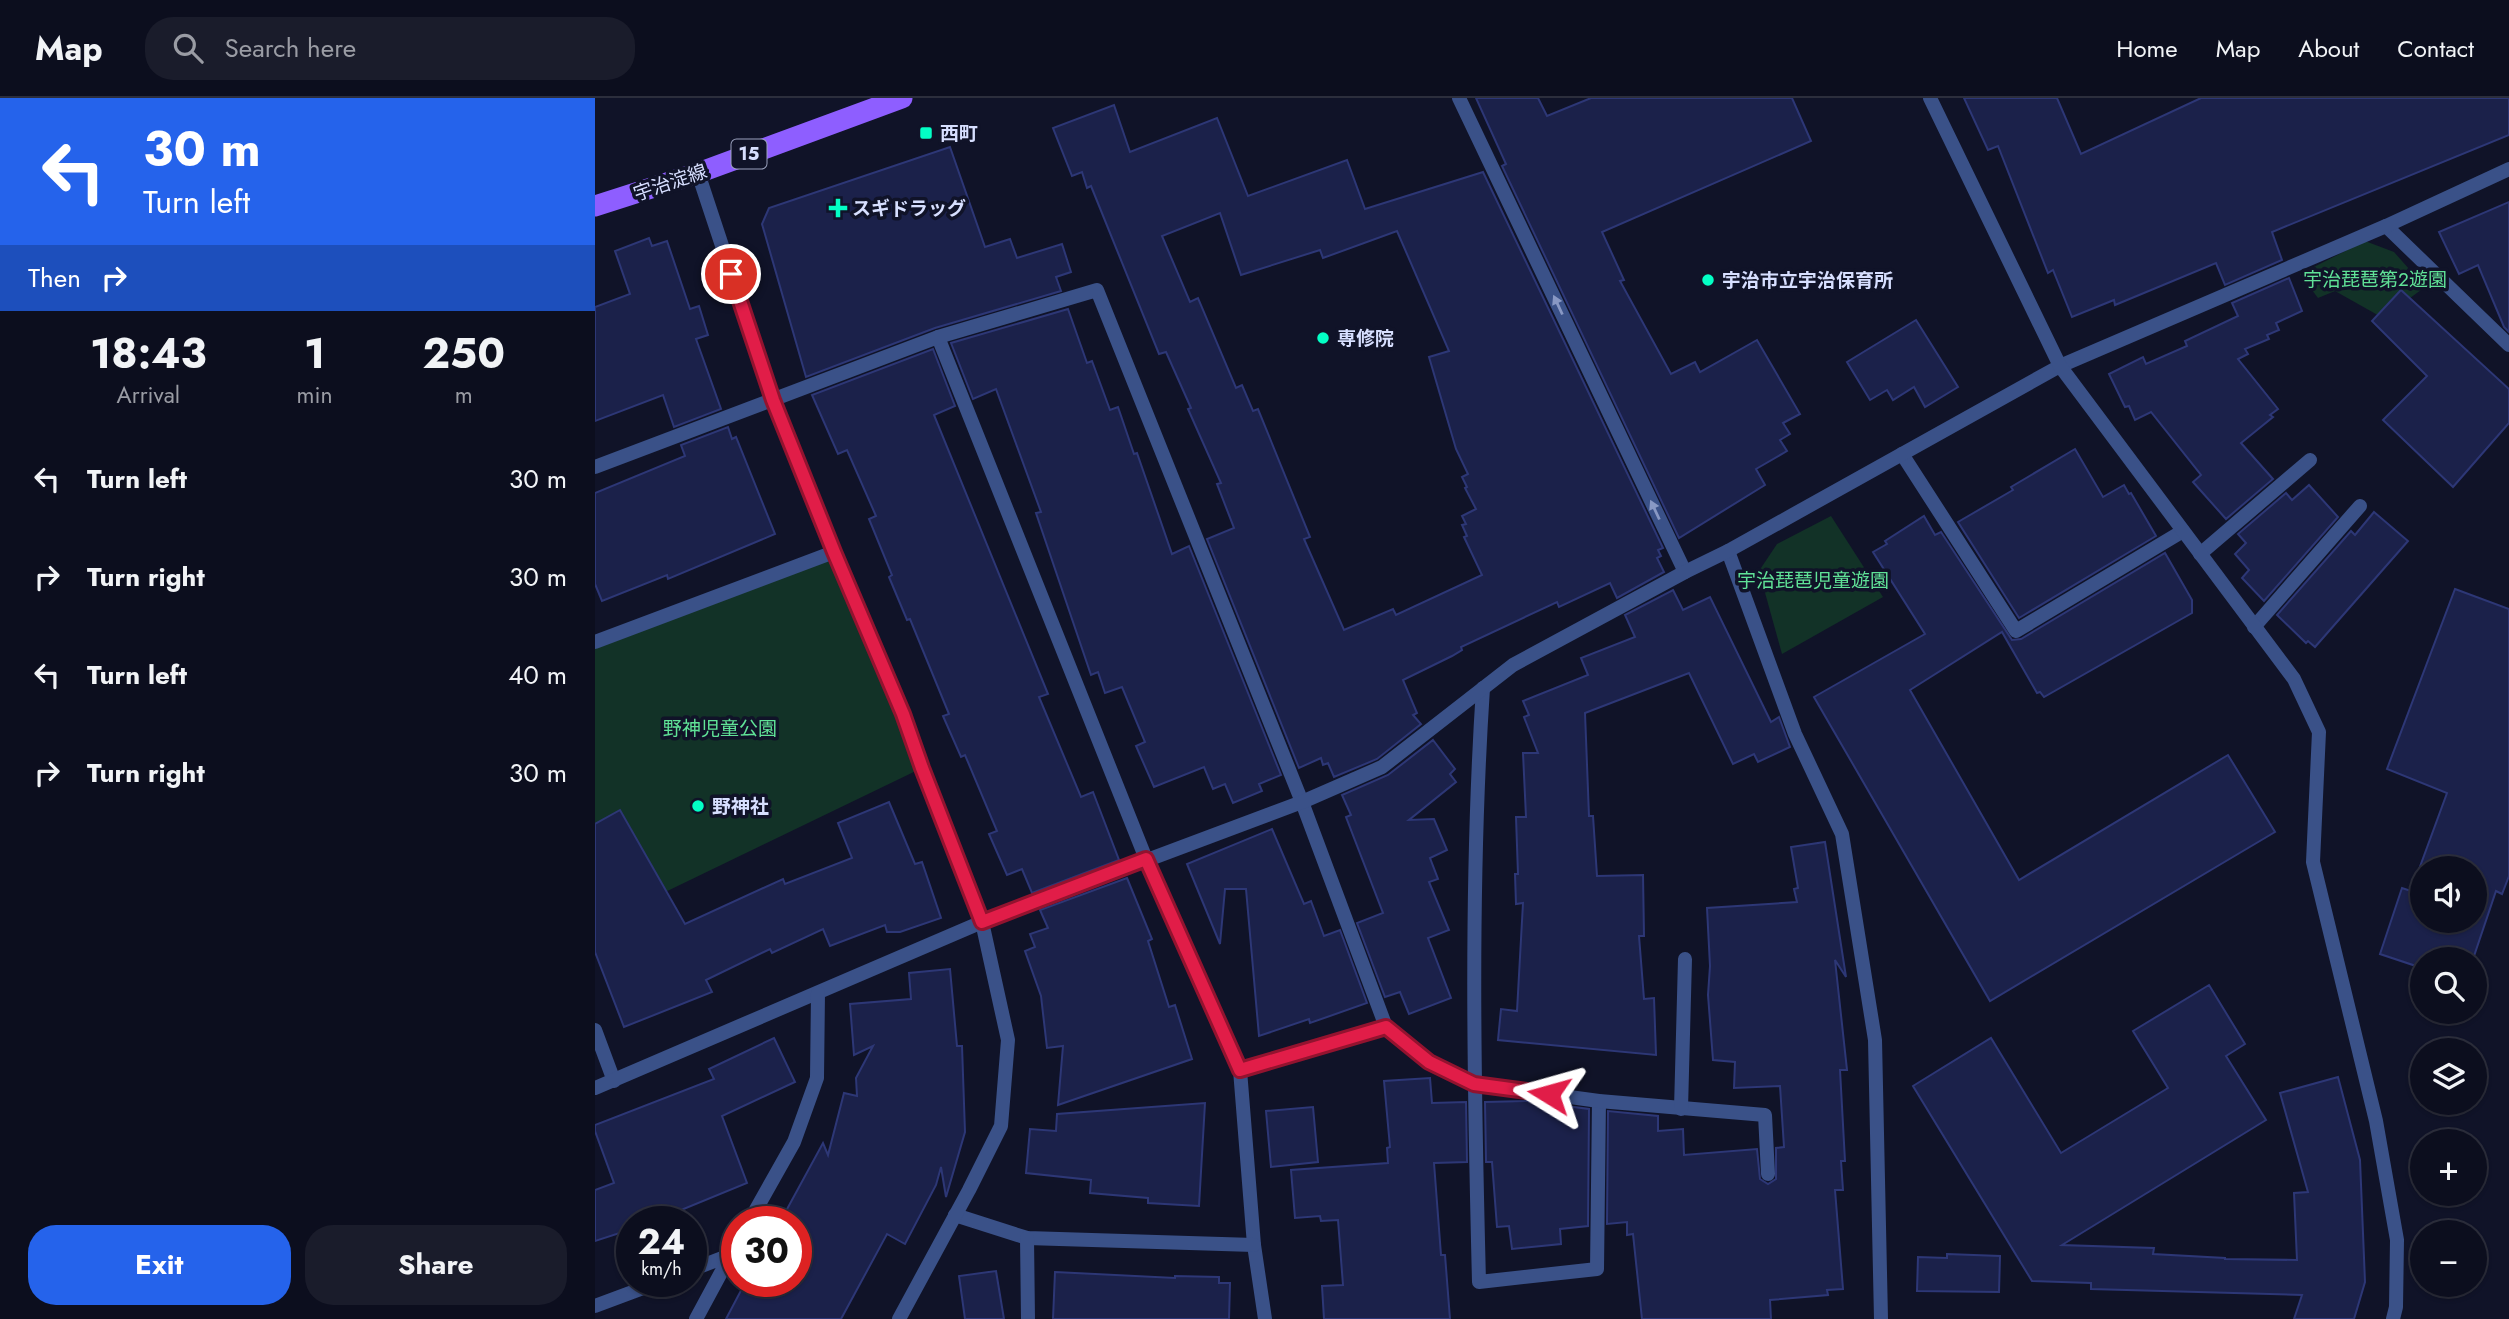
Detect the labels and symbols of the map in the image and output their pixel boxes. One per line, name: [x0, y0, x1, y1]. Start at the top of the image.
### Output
place label: 西町: [940, 120, 978, 147]
marker: 西町: [918, 125, 934, 141]
road number: 15: [731, 140, 767, 168]
street label: 宇治淀線: [630, 157, 710, 208]
place label: スギドラッグ: [852, 195, 966, 222]
marker: スギドラッグ: [830, 200, 846, 216]
pin: [701, 244, 761, 304]
park label: 宇治琵琶第2遊園: [2303, 266, 2447, 293]
place label: 宇治市立宇治保育所: [1722, 267, 1893, 294]
marker: 宇治市立宇治保育所: [1700, 272, 1716, 288]
one-way arrow: [1552, 295, 1563, 315]
place label: 専修院: [1337, 325, 1394, 352]
marker: 専修院: [1315, 330, 1331, 346]
one-way arrow: [1649, 500, 1661, 520]
park label: 宇治琵琶児童遊園: [1737, 567, 1889, 594]
park label: 野神児童公園: [663, 715, 777, 742]
place label: 野神社: [712, 793, 769, 820]
marker: 野神社: [690, 798, 706, 814]
position arrow: [1512, 1057, 1586, 1131]
speed limit sign: 30: [721, 1206, 812, 1297]

